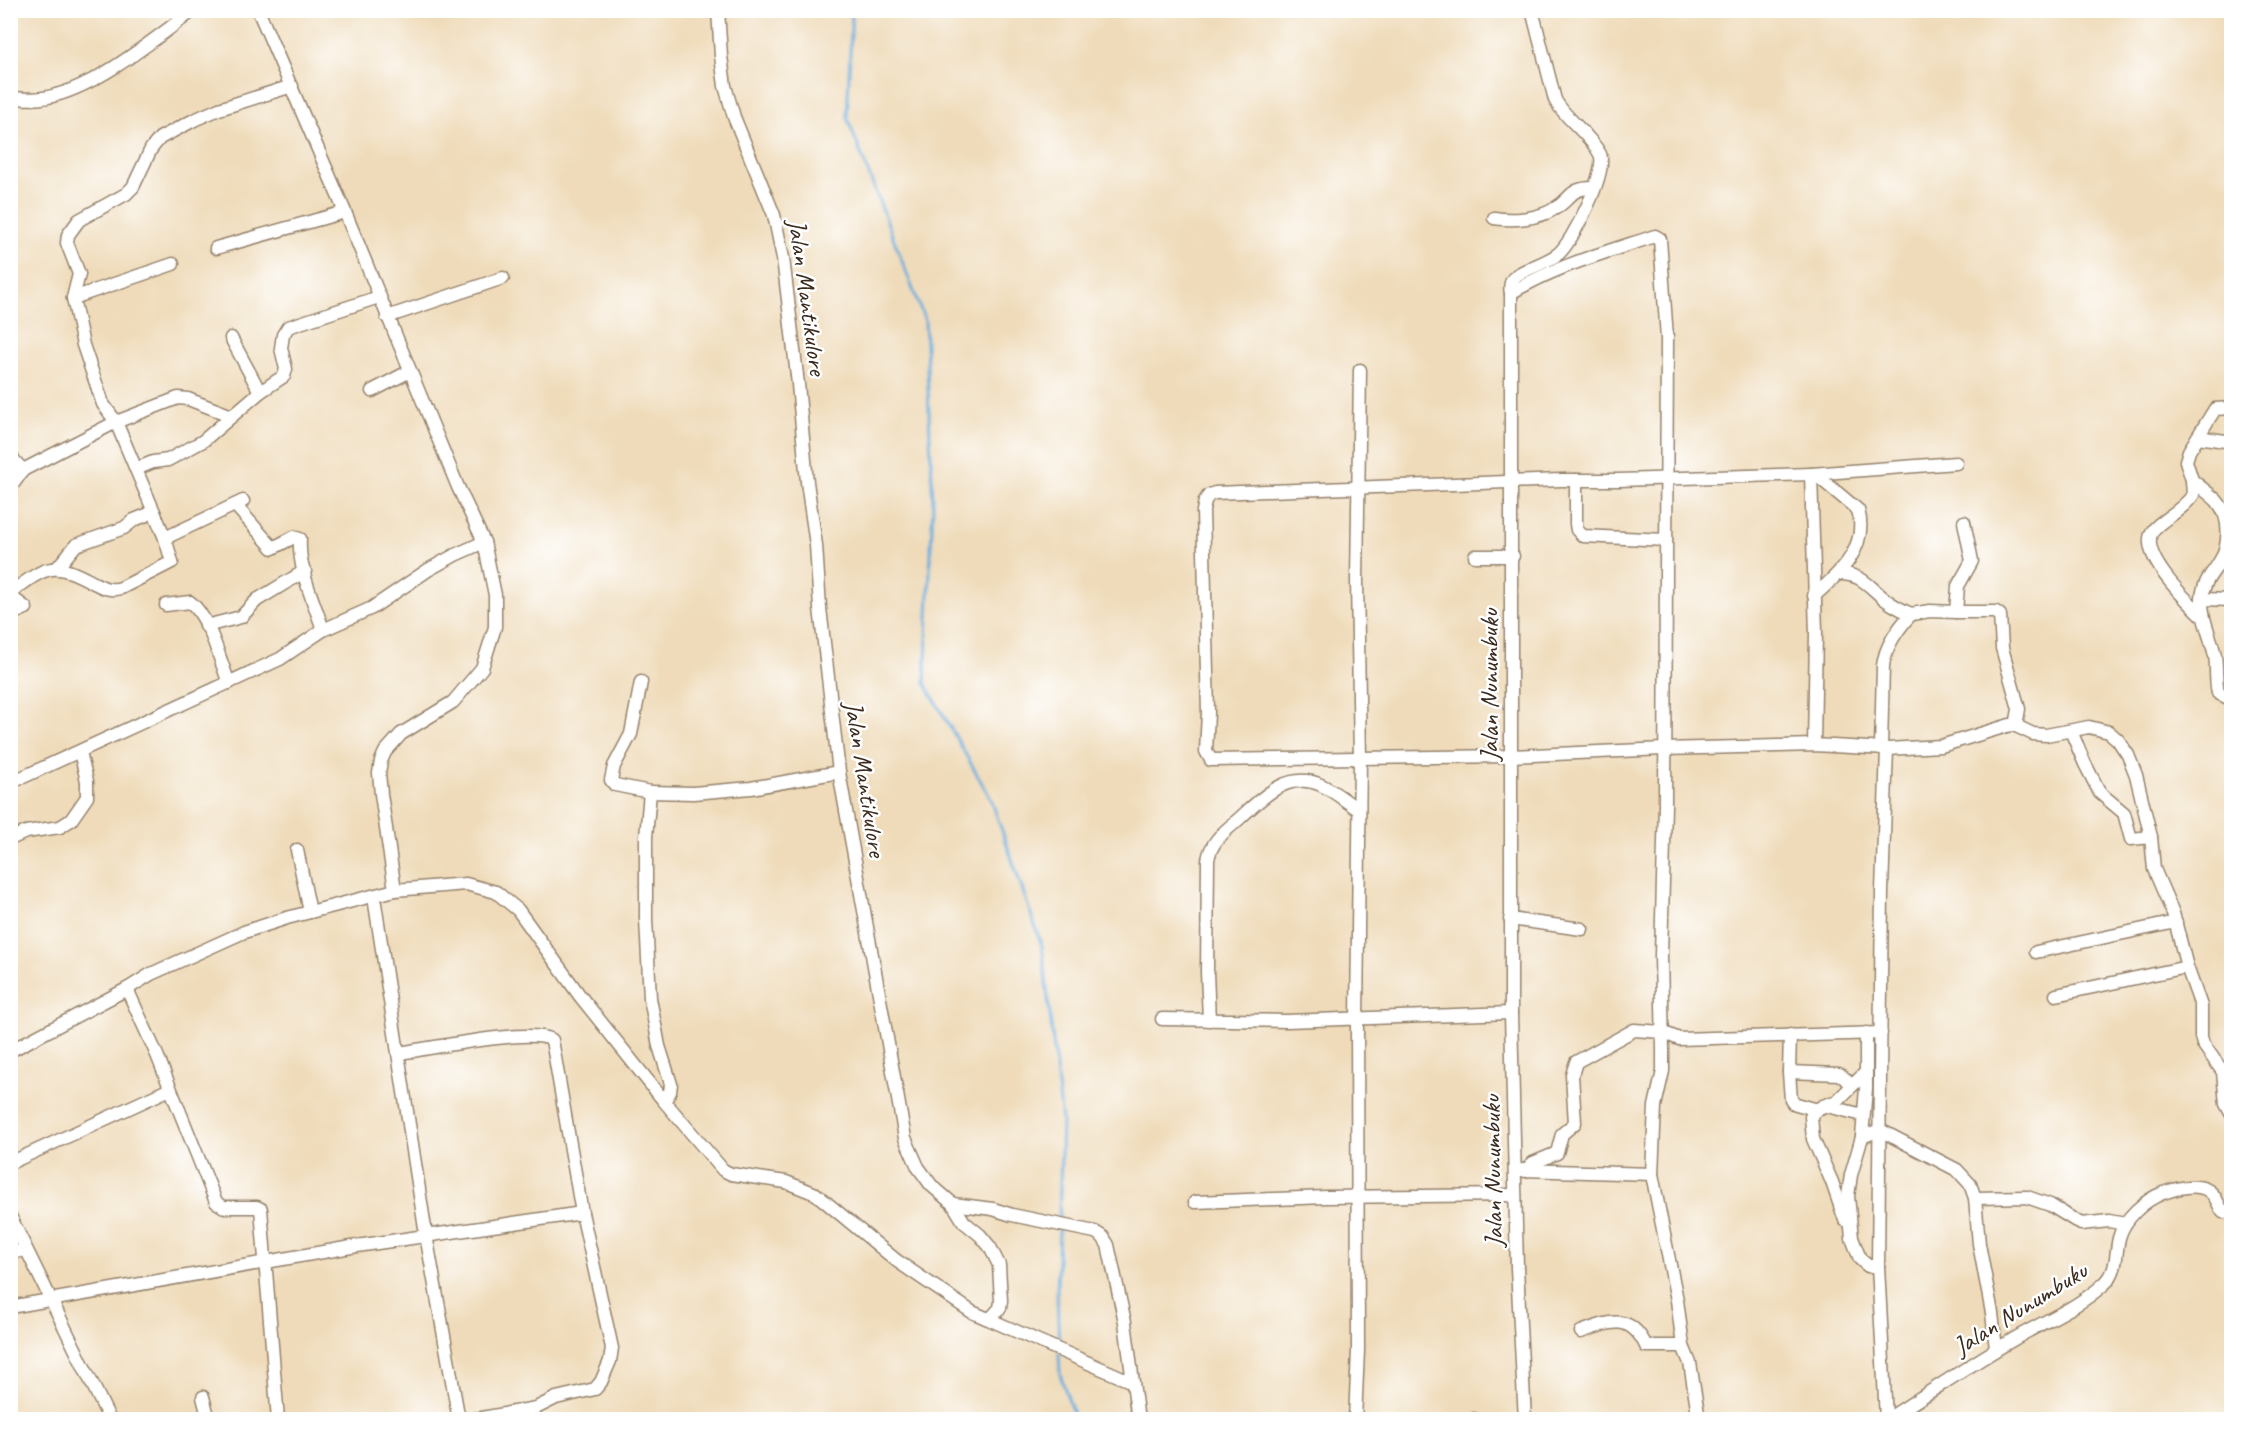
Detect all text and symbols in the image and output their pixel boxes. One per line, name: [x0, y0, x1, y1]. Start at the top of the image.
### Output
street label: Jalan Mantikulore: [780, 215, 835, 380]
street label: Jalan Nunumbuku: [1473, 608, 1506, 763]
street label: Jalan Mantikulore: [837, 697, 894, 862]
street label: Jalan Nunumbuku: [1475, 1093, 1510, 1249]
street label: Jalan Nunumbuku: [1945, 1253, 2095, 1364]

